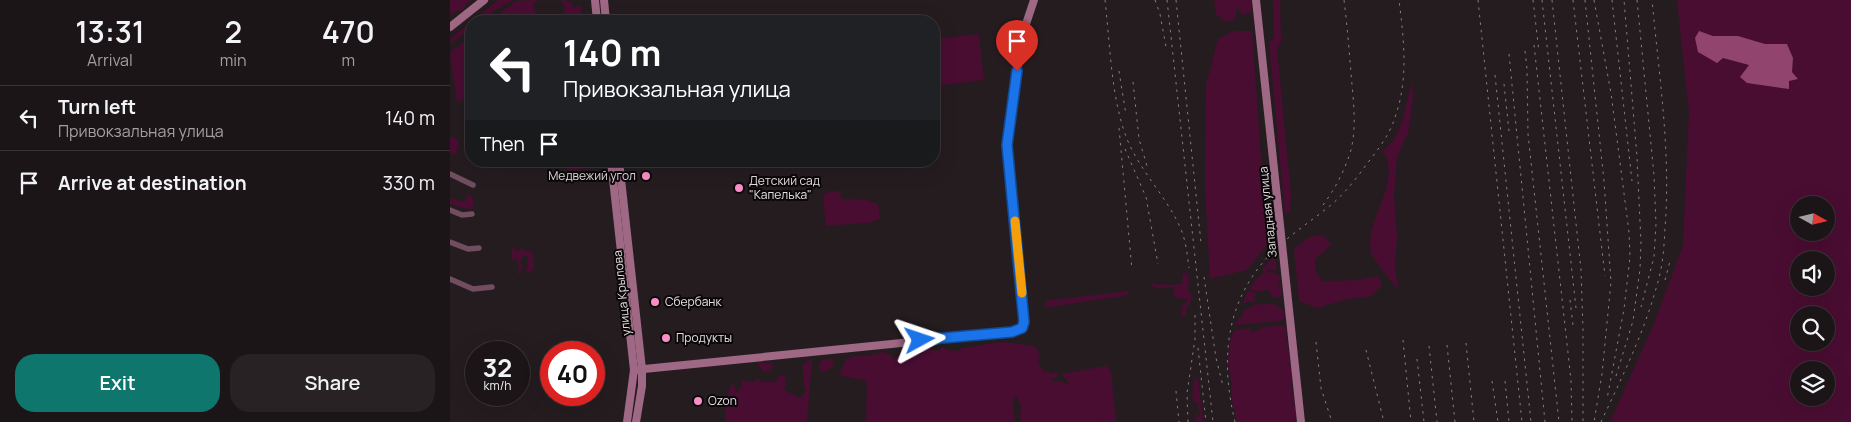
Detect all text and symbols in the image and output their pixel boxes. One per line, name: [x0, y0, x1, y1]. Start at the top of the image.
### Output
text: 13:31: [75, 11, 145, 52]
text: 2: [224, 11, 242, 52]
text: 470: [322, 11, 375, 52]
pin: [996, 20, 1038, 71]
icon: arrive: [1003, 27, 1031, 55]
text: 140 m: [563, 29, 661, 77]
icon: left: [480, 35, 545, 100]
text: Arrival: [87, 49, 133, 71]
text: min: [220, 49, 247, 71]
text: m: [341, 49, 355, 71]
text: Привокзальная улица: [563, 74, 791, 104]
text: Turn left: [58, 94, 136, 120]
icon: left: [15, 104, 43, 132]
text: 140 m: [385, 105, 435, 131]
text: Привокзальная улица: [58, 120, 224, 142]
icon: arrive: [535, 130, 563, 158]
text: Then: [480, 131, 525, 157]
street label: Западная улица: [1254, 166, 1281, 258]
place label: Медвежий угол: [548, 167, 636, 184]
icon: arrive: [15, 169, 43, 197]
text: Arrive at destination: [58, 170, 247, 196]
text: 330 m: [382, 170, 435, 196]
marker: Медвежий угол: [640, 170, 652, 182]
place label: Детский сад "Капелька": [749, 172, 820, 203]
marker: Детский сад "Капелька": [733, 182, 745, 194]
north arrow: [1790, 196, 1835, 241]
map controls: [1790, 196, 1835, 406]
street label: улица Крылова: [609, 250, 634, 337]
button: sound: [1790, 251, 1835, 296]
place label: Сбербанк: [665, 293, 722, 310]
marker: Сбербанк: [649, 296, 661, 308]
button: search: [1790, 306, 1835, 351]
position arrow: [893, 313, 945, 365]
place label: Продукты: [676, 329, 732, 346]
marker: Продукты: [660, 332, 672, 344]
speed limit sign: 40: [540, 341, 605, 406]
text: 32: [483, 350, 512, 385]
button: Exit: [15, 354, 220, 412]
button: Share: [230, 354, 435, 412]
button: layers: [1790, 361, 1835, 406]
text: km/h: [484, 377, 511, 394]
place label: Ozon: [708, 392, 737, 409]
marker: Ozon: [692, 395, 704, 407]

